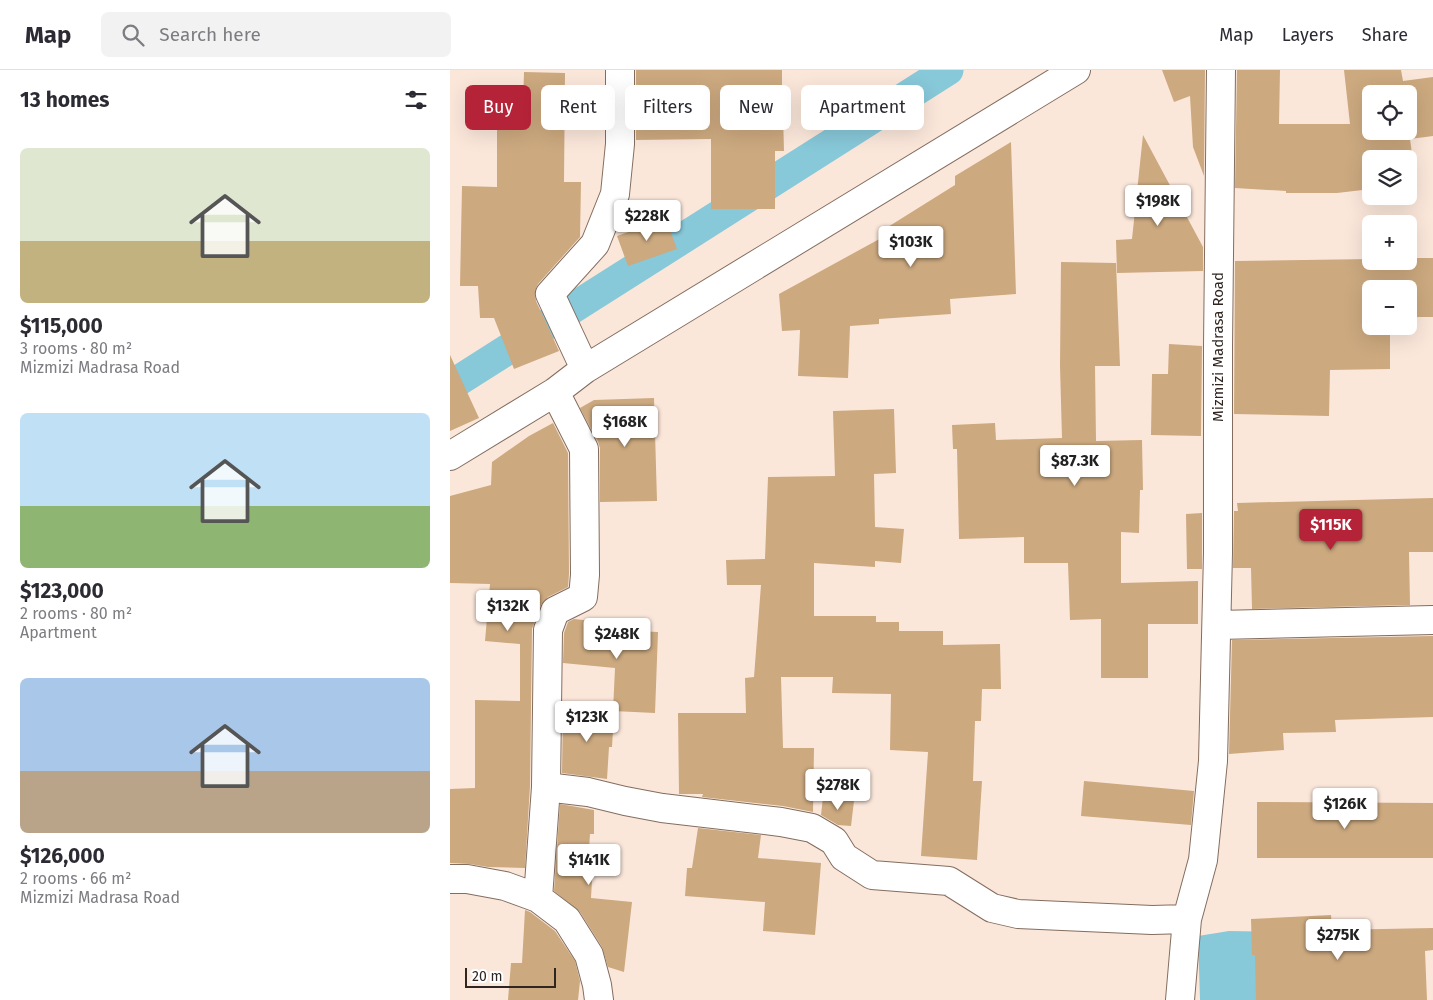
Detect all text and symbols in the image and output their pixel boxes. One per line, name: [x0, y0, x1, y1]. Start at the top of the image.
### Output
search box: [101, 12, 451, 57]
text: Map: [25, 21, 71, 49]
icon: search: [119, 21, 147, 49]
text: Search here: [159, 23, 261, 46]
text: Map: [1219, 24, 1254, 46]
text: Layers: [1282, 24, 1334, 46]
text: Share: [1362, 24, 1408, 46]
chip: Buy: [465, 85, 531, 130]
chip: Rent: [541, 85, 615, 130]
chip: Filters: [625, 85, 710, 130]
chip: New: [720, 85, 791, 130]
chip: Apartment: [801, 85, 924, 130]
map controls: [1362, 85, 1417, 335]
button: locate: [1362, 85, 1417, 140]
icon: filters: [402, 86, 430, 114]
text: 13 homes: [20, 87, 110, 113]
button: layers: [1362, 150, 1417, 205]
icon: home: [180, 181, 270, 271]
pin: $198K: [1123, 184, 1193, 227]
text: $198K: [1136, 191, 1180, 210]
pin: $228K: [612, 200, 682, 242]
text: $228K: [625, 206, 669, 225]
button: +: [1362, 215, 1417, 270]
pin: $103K: [876, 226, 946, 268]
text: $103K: [889, 232, 933, 251]
street label: Mizmizi Madrasa Road: [1209, 272, 1227, 422]
button: −: [1362, 280, 1417, 335]
text: $115,000: [20, 313, 103, 339]
text: 3 rooms · 80 m²: [20, 339, 132, 358]
text: Mizmizi Madrasa Road: [20, 358, 180, 377]
pin: $168K: [590, 406, 660, 448]
text: $168K: [603, 412, 647, 431]
pin: $87.3K: [1034, 444, 1116, 487]
icon: home: [180, 446, 270, 536]
text: $87.3K: [1051, 451, 1099, 470]
pin: $115K: [1296, 508, 1366, 551]
text: $115K: [1310, 515, 1352, 534]
text: $123,000: [20, 578, 104, 604]
pin: $132K: [473, 590, 543, 632]
text: $132K: [487, 596, 529, 615]
text: 2 rooms · 80 m²: [20, 604, 132, 623]
pin: $248K: [582, 618, 652, 660]
text: Apartment: [20, 623, 97, 642]
text: $248K: [595, 624, 639, 643]
pin: $123K: [552, 700, 622, 743]
text: $123K: [566, 707, 608, 726]
icon: home: [180, 711, 270, 801]
pin: $278K: [803, 768, 873, 811]
text: $278K: [816, 775, 860, 794]
pin: $126K: [1310, 788, 1380, 830]
text: $126K: [1323, 794, 1367, 813]
text: $126,000: [20, 843, 105, 869]
pin: $141K: [554, 844, 624, 886]
text: $141K: [568, 850, 610, 869]
text: 2 rooms · 66 m²: [20, 869, 131, 888]
text: Mizmizi Madrasa Road: [20, 888, 180, 907]
pin: $275K: [1303, 918, 1373, 961]
text: $275K: [1317, 925, 1359, 944]
scale bar: [465, 965, 556, 988]
text: 20 m: [472, 968, 502, 985]

